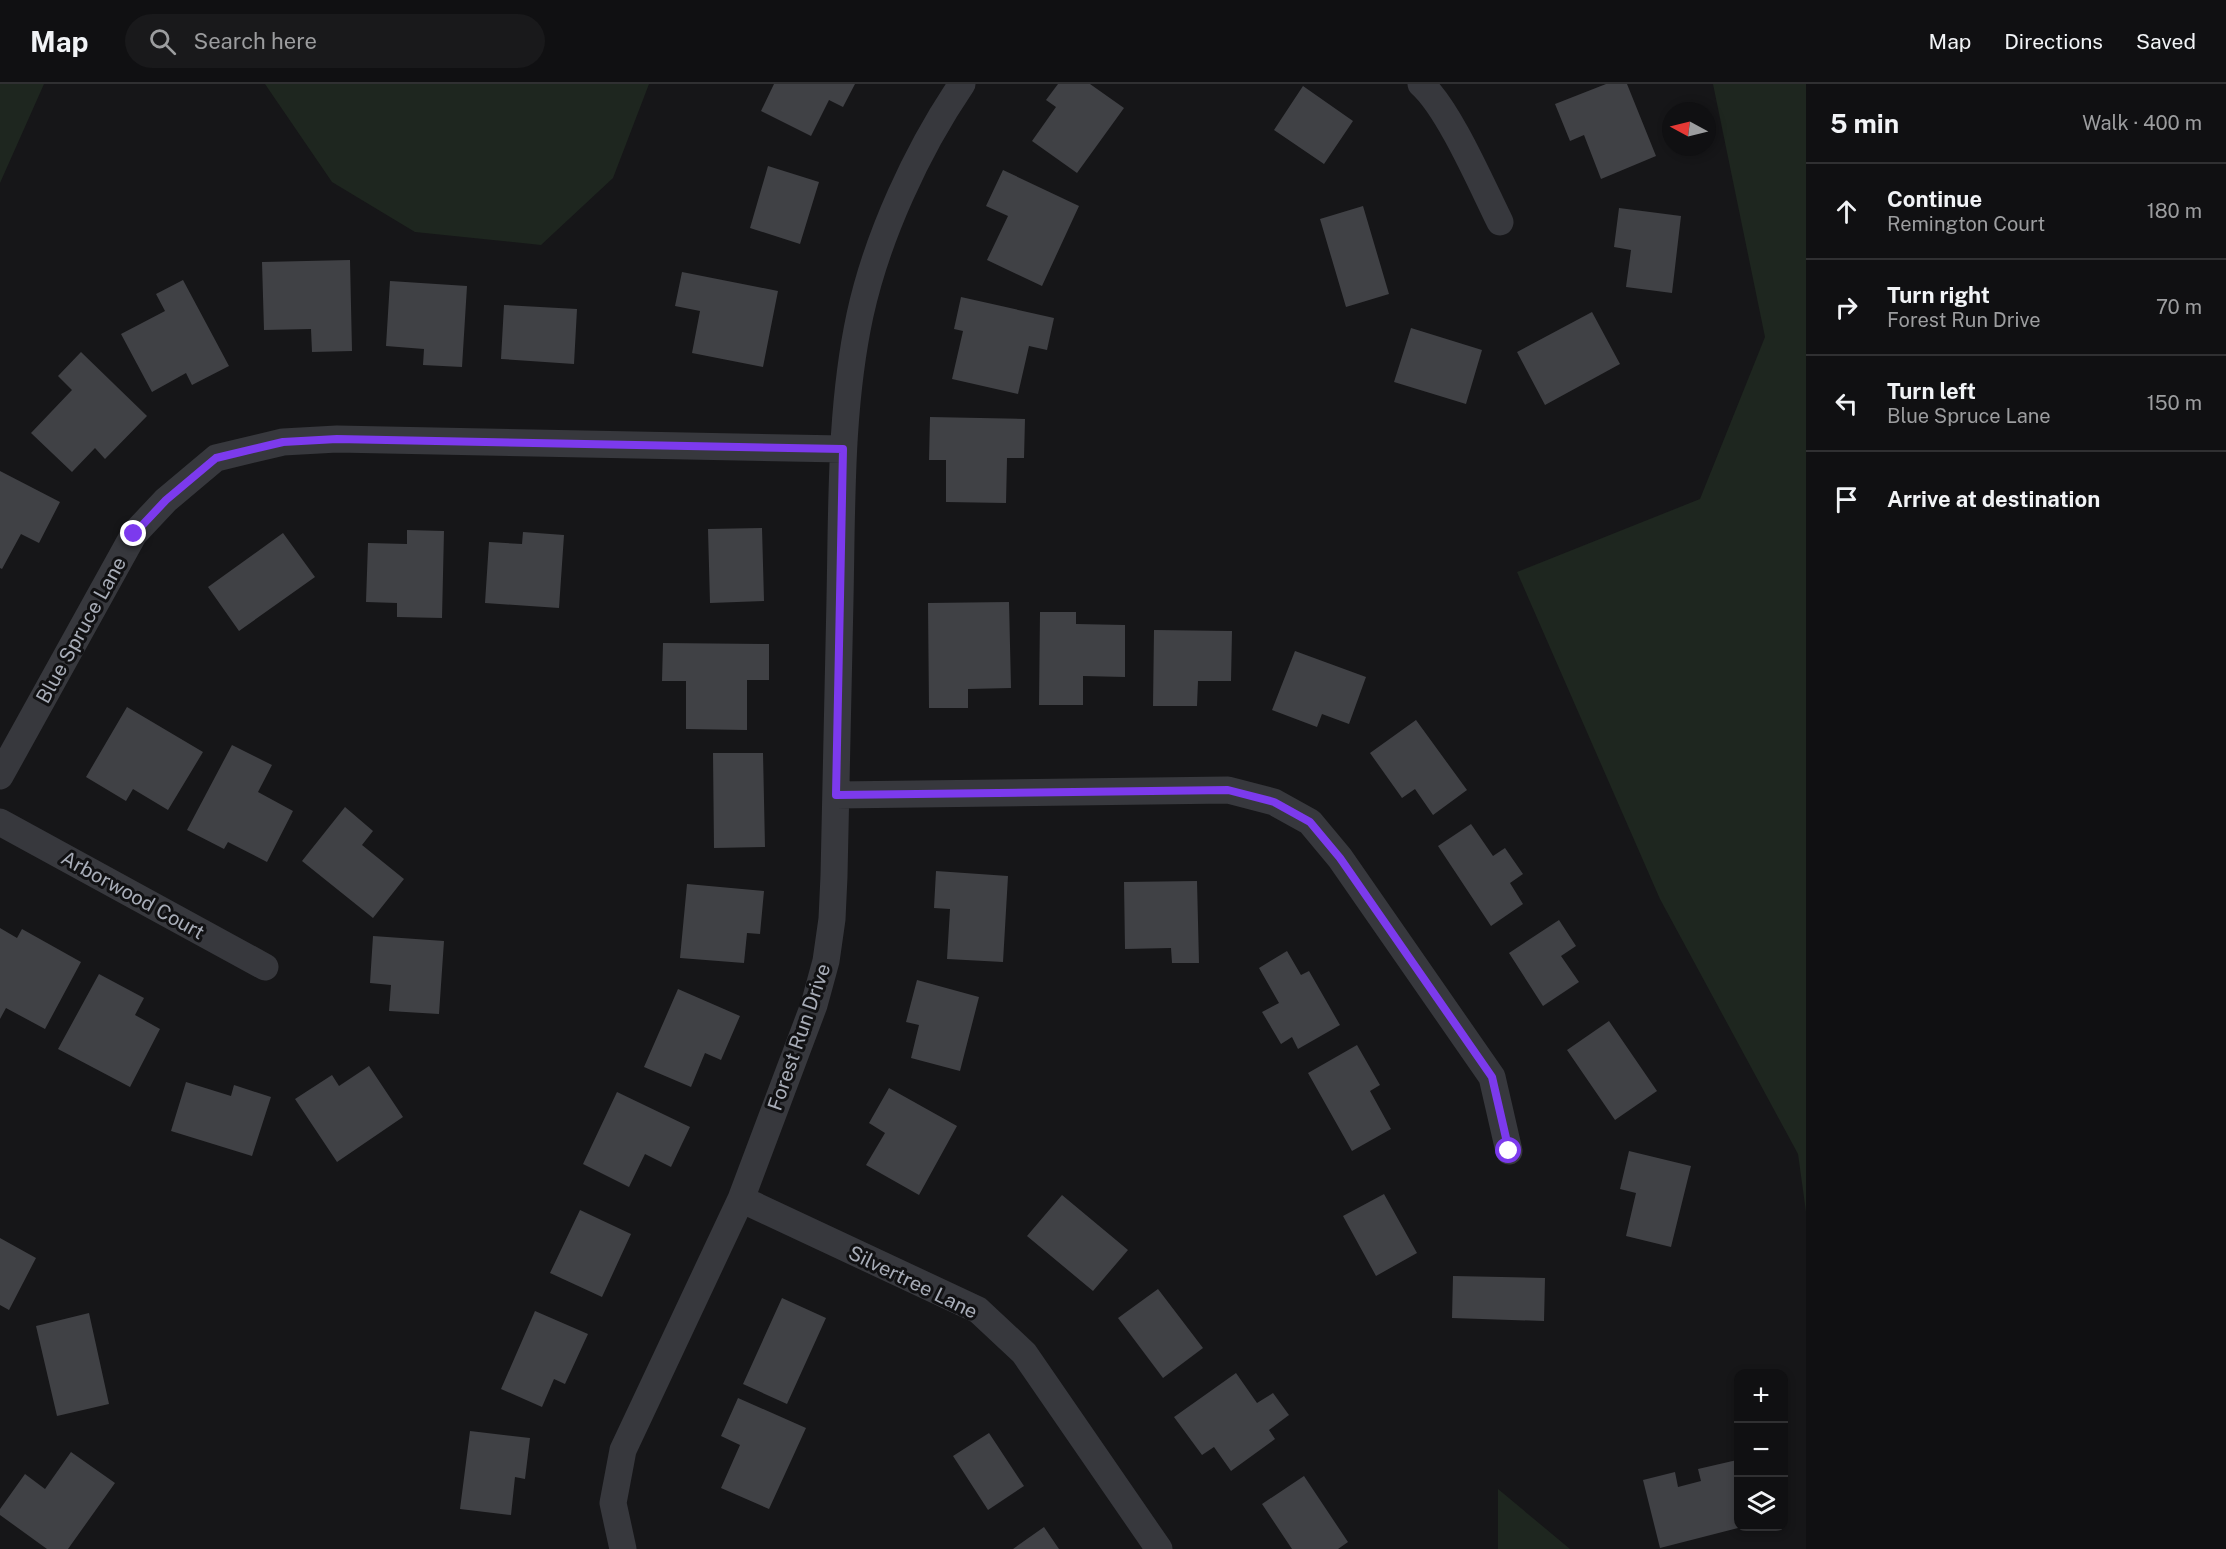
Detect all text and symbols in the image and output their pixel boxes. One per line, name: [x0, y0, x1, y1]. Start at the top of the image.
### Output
search box: [125, 14, 545, 68]
text: Map: [30, 25, 89, 58]
icon: search: [146, 25, 179, 58]
text: Search here: [194, 28, 317, 54]
text: Map: [1929, 29, 1971, 54]
text: Directions: [2004, 29, 2103, 54]
text: Saved: [2136, 29, 2196, 54]
north arrow: [1662, 102, 1716, 156]
text: 5 min: [1830, 108, 1899, 139]
text: Walk · 400 m: [2082, 111, 2202, 135]
text: Continue: [1887, 186, 1982, 212]
icon: ahead: [1830, 195, 1863, 228]
text: 180 m: [2147, 199, 2202, 223]
text: Remington Court: [1887, 212, 2045, 236]
text: Turn right: [1887, 282, 1990, 308]
icon: right: [1830, 291, 1863, 324]
text: 70 m: [2156, 295, 2202, 319]
text: Forest Run Drive: [1887, 308, 2041, 332]
text: Turn left: [1887, 378, 1976, 404]
icon: left: [1830, 387, 1863, 420]
text: 150 m: [2147, 391, 2202, 415]
text: Blue Spruce Lane: [1887, 404, 2051, 428]
icon: arrive: [1830, 483, 1863, 516]
text: Arrive at destination: [1887, 486, 2100, 512]
route end: [120, 520, 146, 546]
street label: Blue Spruce Lane: [31, 553, 131, 707]
street label: Arborwood Court: [57, 846, 209, 944]
street label: Forest Run Drive: [763, 960, 835, 1114]
route start: [1495, 1137, 1521, 1163]
street label: Silvertree Lane: [844, 1240, 982, 1324]
map controls: [1734, 1369, 1788, 1531]
button: +: [1734, 1369, 1788, 1423]
button: −: [1734, 1423, 1788, 1477]
button: layers: [1734, 1477, 1788, 1531]

